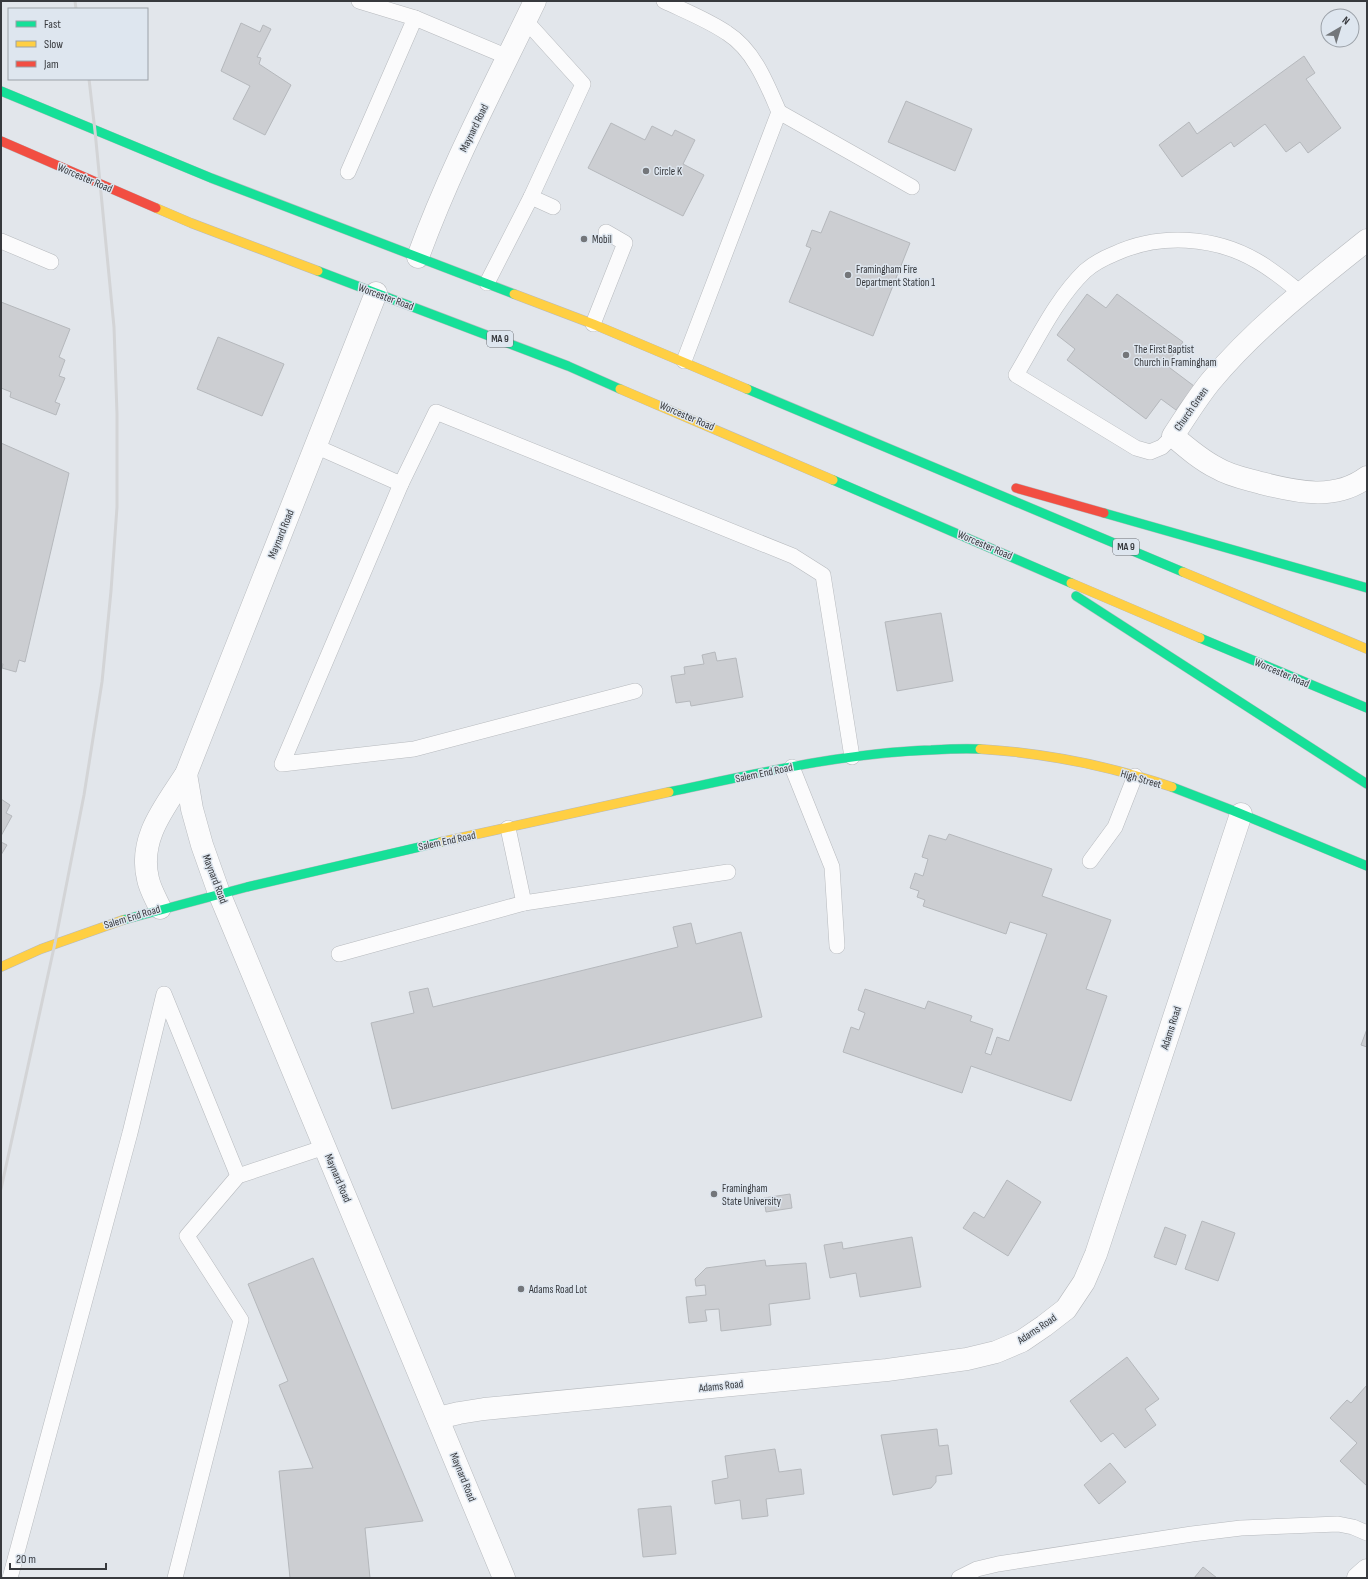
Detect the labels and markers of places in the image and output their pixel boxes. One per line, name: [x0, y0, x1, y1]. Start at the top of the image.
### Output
place label: Circle K: [654, 165, 682, 178]
marker: Circle K: [641, 166, 651, 176]
place label: Mobil: [592, 233, 612, 246]
marker: Mobil: [579, 234, 589, 244]
place label: Framingham Fire Department Station 1: [856, 263, 935, 289]
marker: Framingham Fire Department Station 1: [843, 270, 853, 280]
place label: The First Baptist Church in Framingham: [1134, 343, 1217, 369]
marker: The First Baptist Church in Framingham: [1121, 350, 1131, 360]
place label: Framingham State University: [722, 1182, 782, 1208]
marker: Framingham State University: [709, 1189, 719, 1199]
place label: Adams Road Lot: [528, 1283, 588, 1296]
marker: Adams Road Lot: [516, 1284, 526, 1294]

